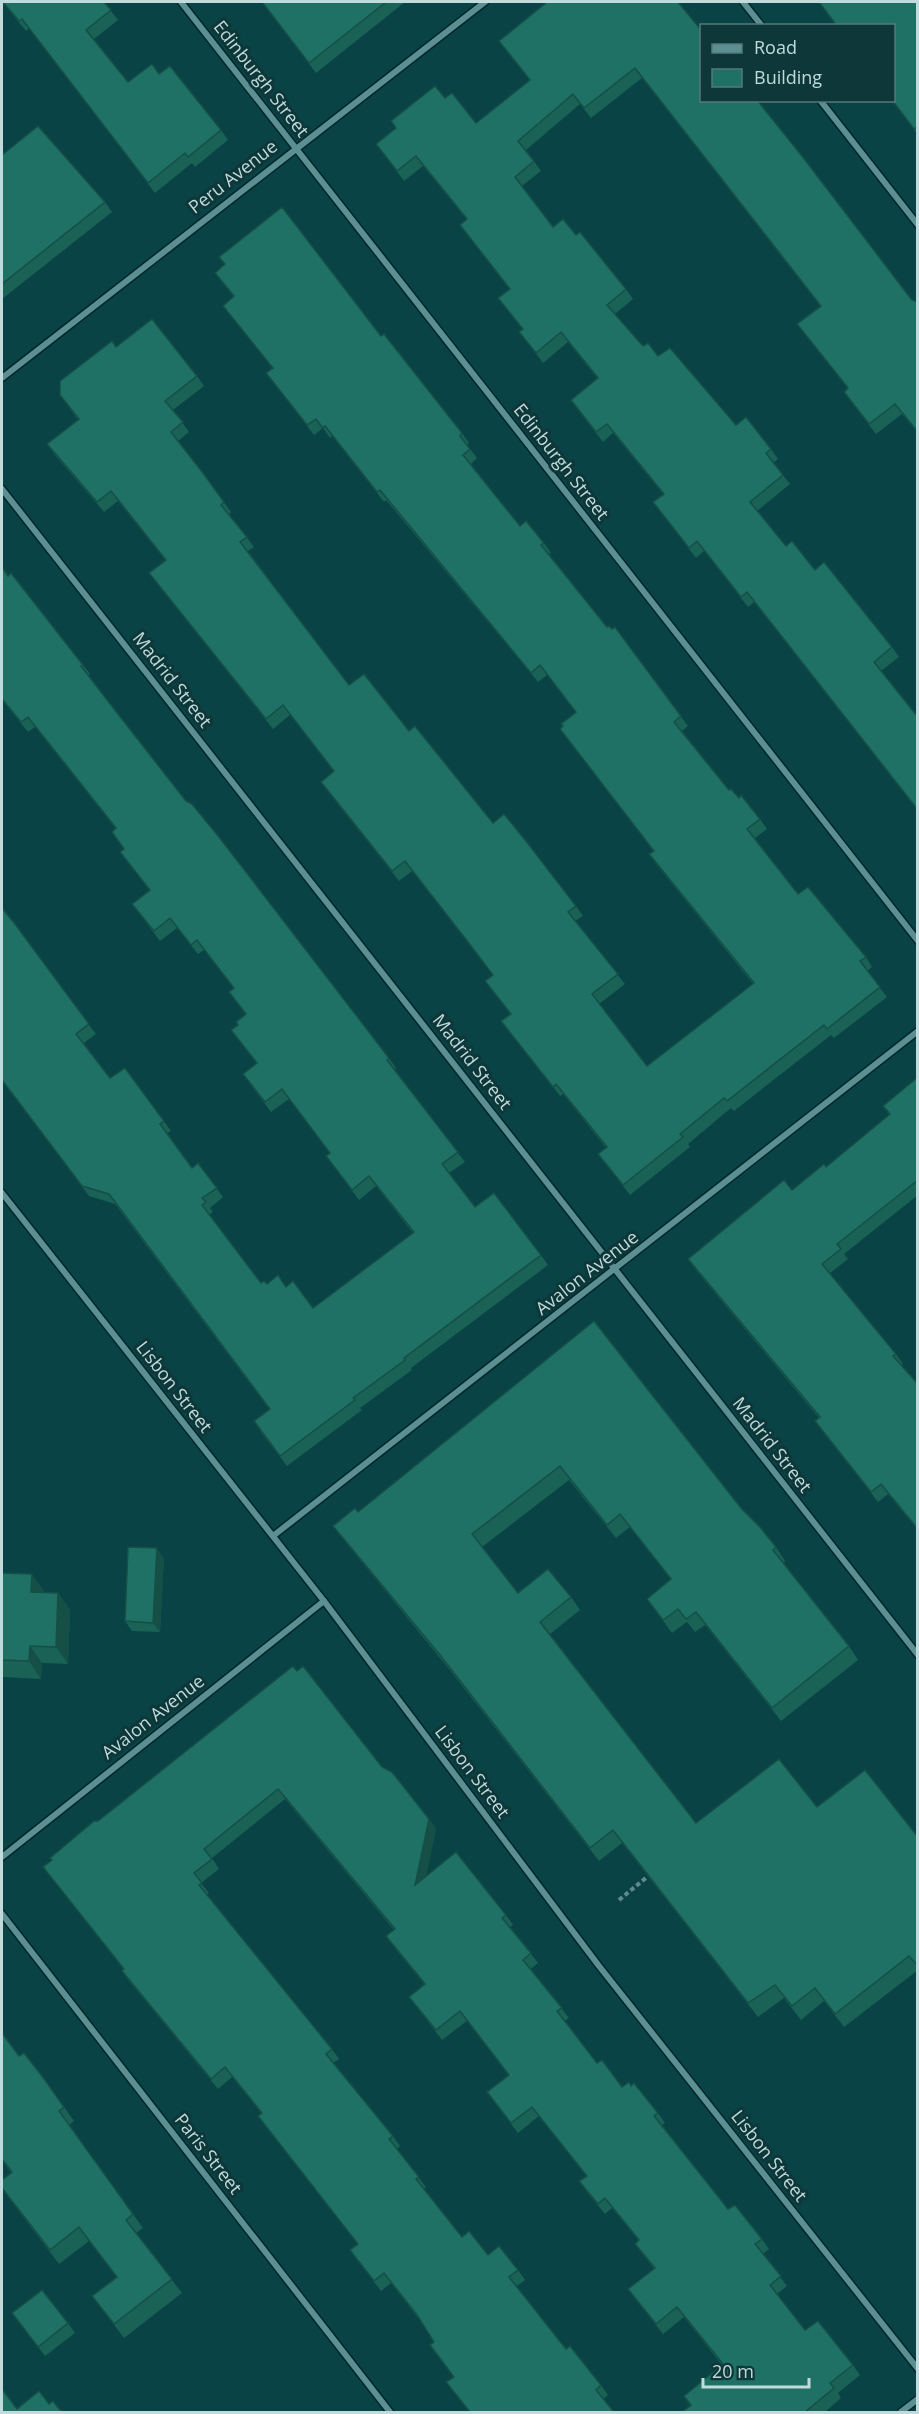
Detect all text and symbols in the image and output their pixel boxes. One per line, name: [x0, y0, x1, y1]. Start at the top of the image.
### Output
street label: Edinburgh Street: [209, 15, 315, 142]
legend: [700, 24, 895, 102]
text: Road: [754, 35, 797, 59]
text: Building: [754, 65, 822, 89]
street label: Peru Avenue: [183, 134, 282, 219]
street label: Edinburgh Street: [509, 398, 615, 525]
street label: Madrid Street: [128, 627, 218, 732]
street label: Madrid Street: [428, 1009, 518, 1114]
street label: Avalon Avenue: [530, 1225, 643, 1320]
street label: Lisbon Street: [131, 1336, 218, 1437]
street label: Madrid Street: [728, 1392, 818, 1497]
street label: Avalon Avenue: [96, 1669, 209, 1764]
street label: Lisbon Street: [430, 1720, 516, 1823]
street label: Lisbon Street: [726, 2105, 813, 2206]
street label: Paris Street: [170, 2108, 248, 2199]
scale bar: [703, 2351, 810, 2389]
text: 20 m: [712, 2359, 754, 2383]

